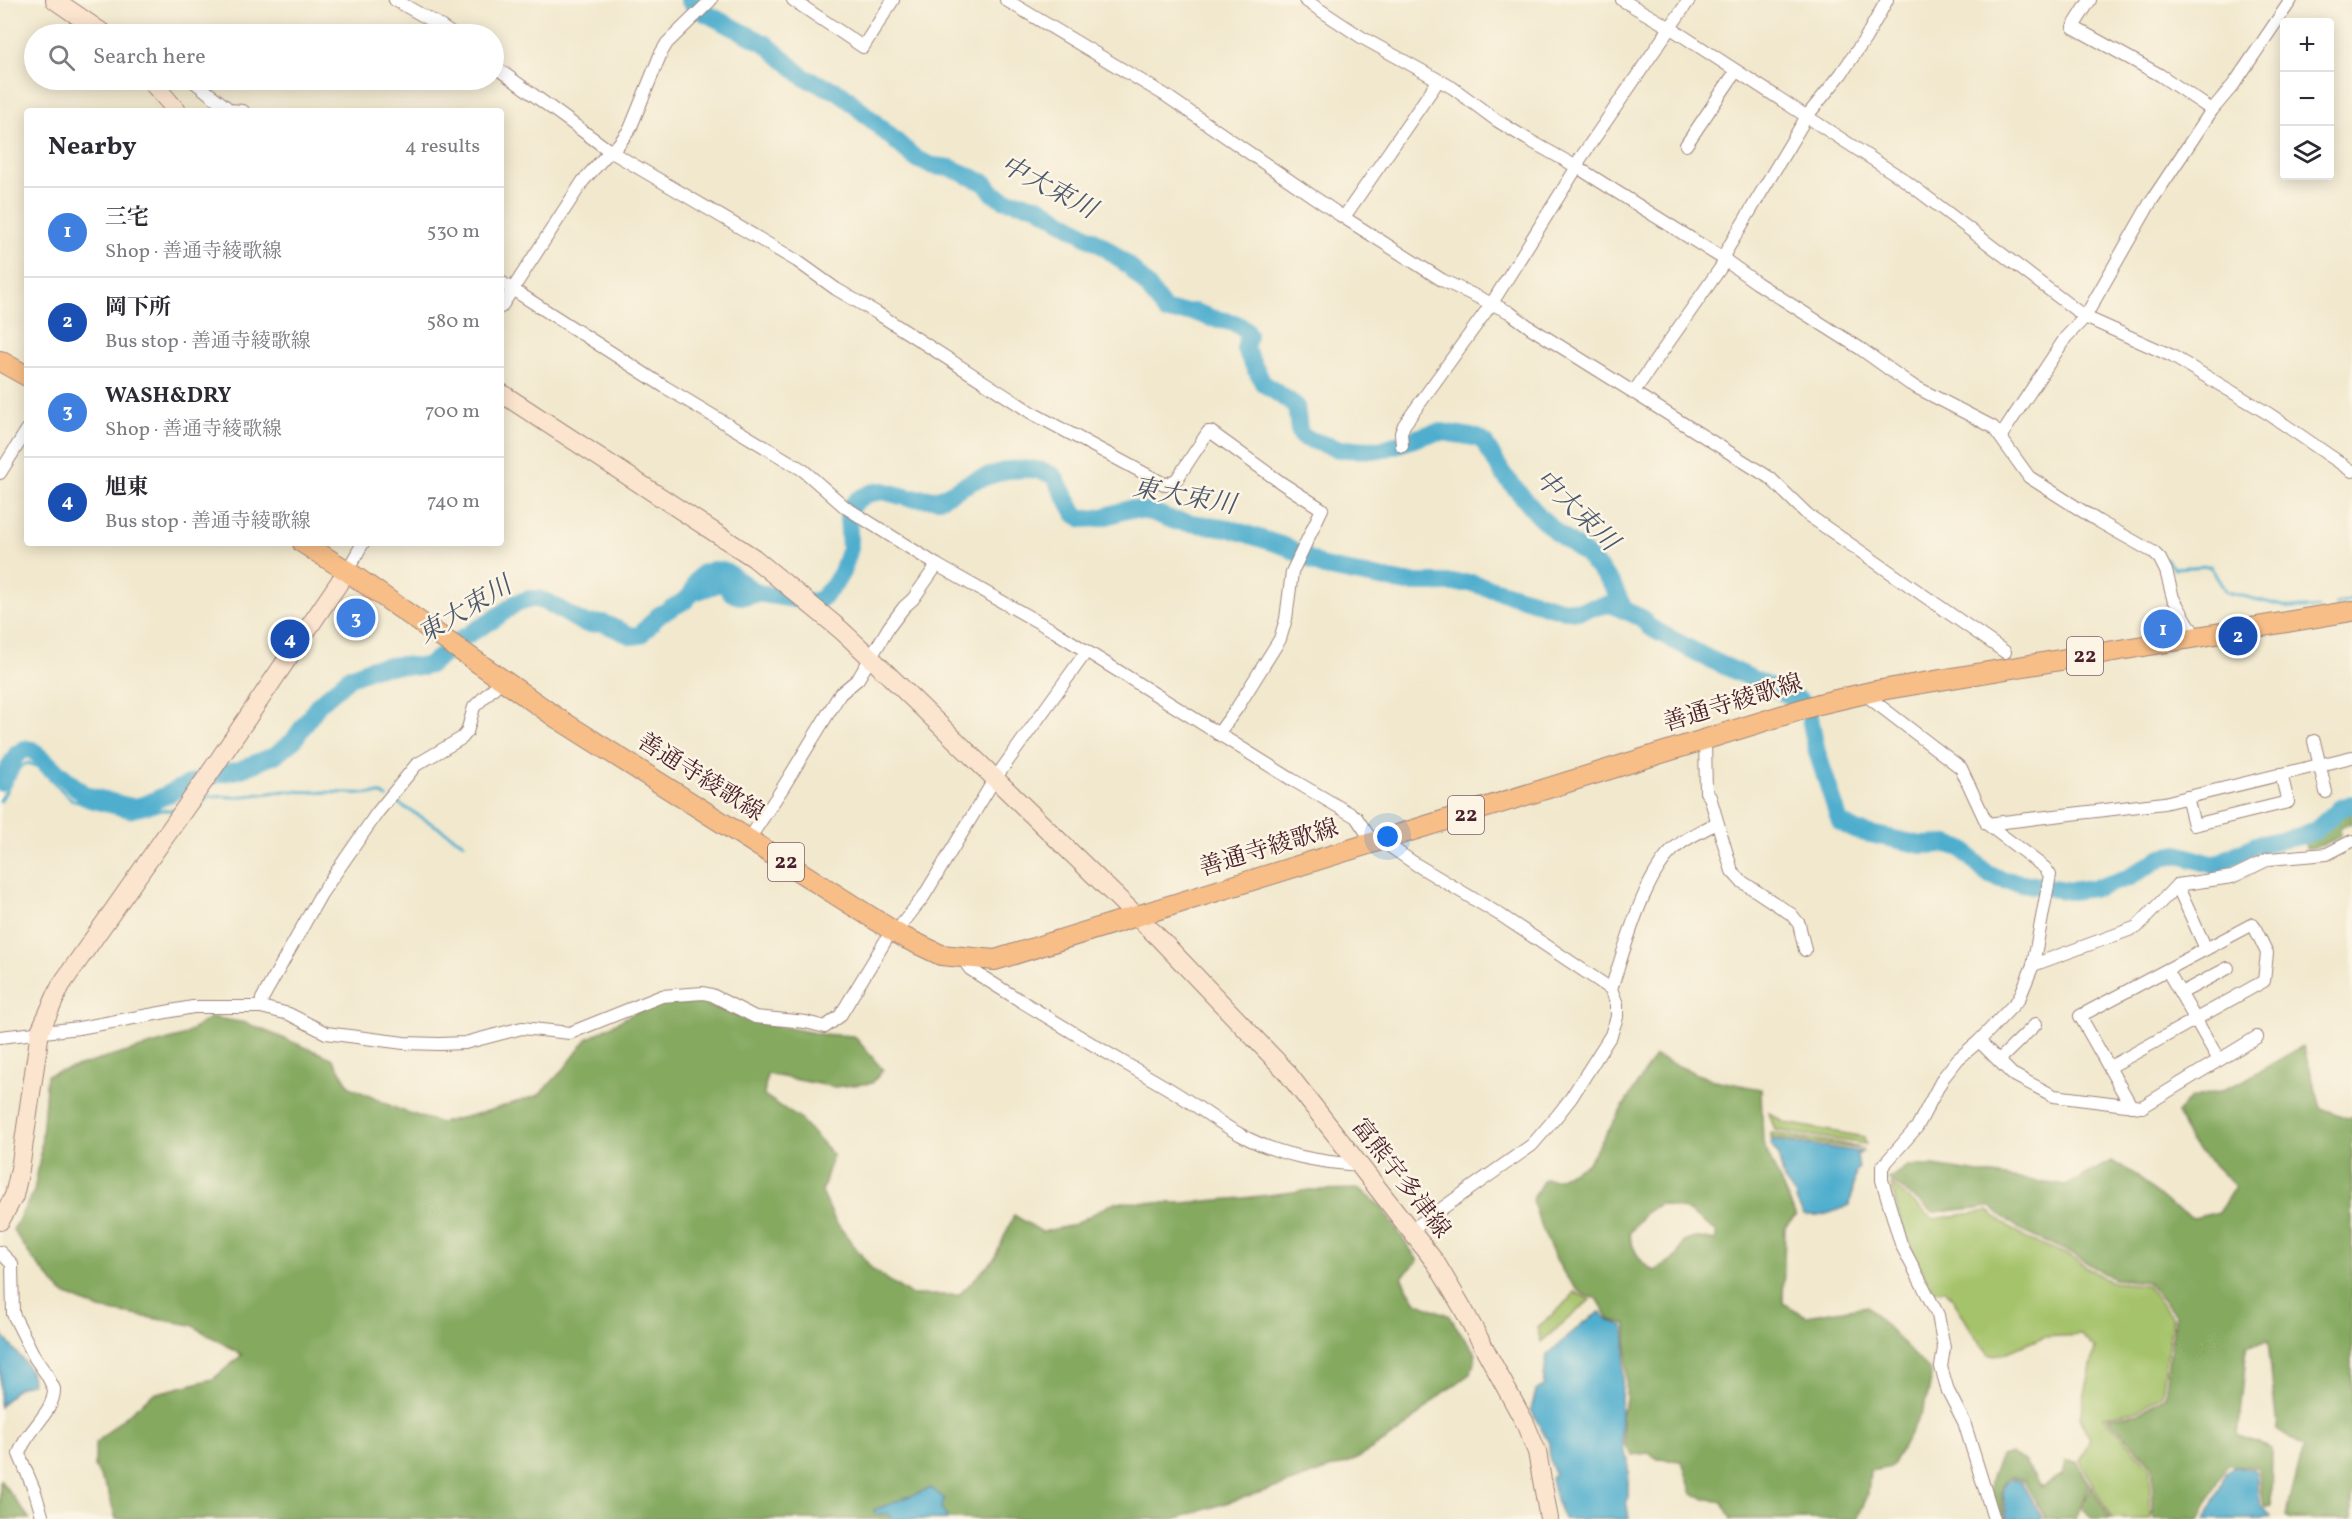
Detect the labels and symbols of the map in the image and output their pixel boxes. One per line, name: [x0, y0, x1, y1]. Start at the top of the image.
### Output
water label: 中大束川: [994, 148, 1105, 230]
water label: 中大束川: [1526, 462, 1628, 562]
water label: 東大束川: [1130, 470, 1241, 524]
water label: 東大束川: [411, 567, 521, 653]
pin: 3: [336, 596, 376, 640]
pin: 1: [2144, 606, 2182, 652]
pin: 2: [2218, 614, 2258, 658]
pin: 4: [270, 616, 310, 662]
road number: 22: [2067, 637, 2103, 675]
street label: 善通寺綾歌線: [1659, 667, 1807, 741]
street label: 善通寺綾歌線: [630, 725, 770, 831]
road number: 22: [1448, 796, 1484, 834]
street label: 善通寺綾歌線: [1195, 812, 1343, 886]
your location: [1373, 822, 1402, 851]
road number: 22: [768, 843, 804, 881]
street label: 富熊宇多津線: [1342, 1112, 1458, 1246]

